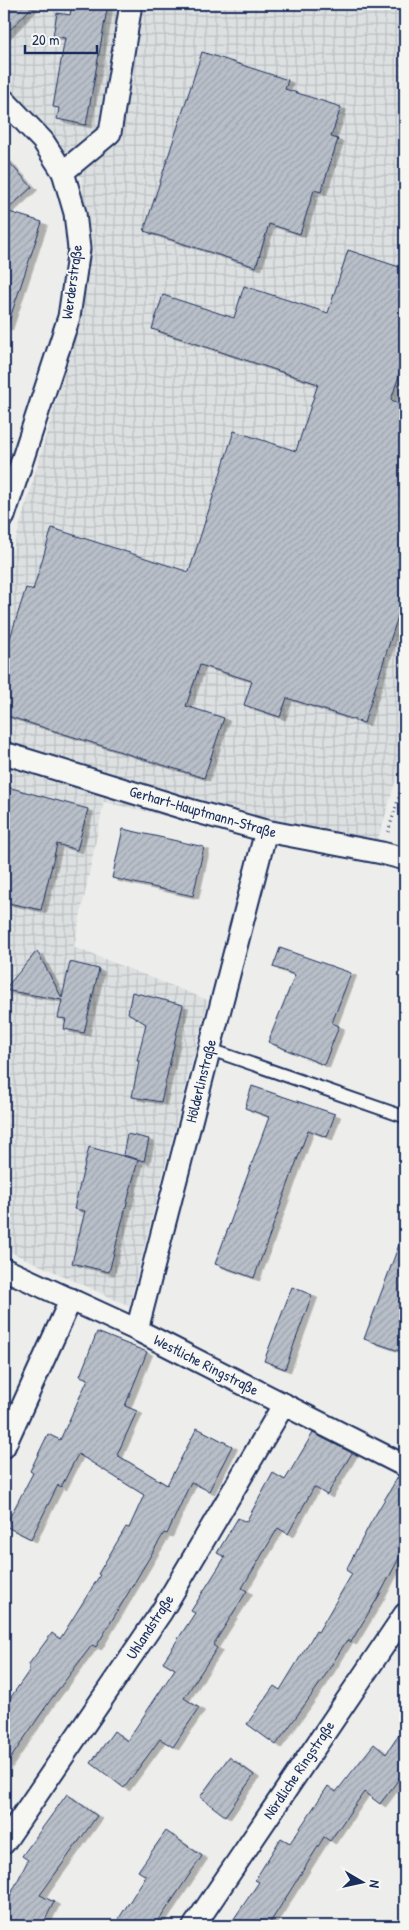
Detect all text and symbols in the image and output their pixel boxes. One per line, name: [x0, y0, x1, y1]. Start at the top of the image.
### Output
scale bar: [25, 22, 98, 54]
text: 20 m: [32, 29, 59, 50]
street label: Werderstraße: [56, 243, 87, 321]
street label: Gerhart-Hauptmann-Straße: [127, 780, 279, 843]
street label: Hölderlinstraße: [180, 1037, 221, 1125]
street label: Westliche Ringstraße: [150, 1329, 262, 1400]
street label: Uhlandstraße: [121, 1590, 178, 1663]
street label: Nördliche Ringstraße: [258, 1716, 339, 1823]
north arrow: [336, 1858, 386, 1908]
text: N: [365, 1879, 385, 1890]

